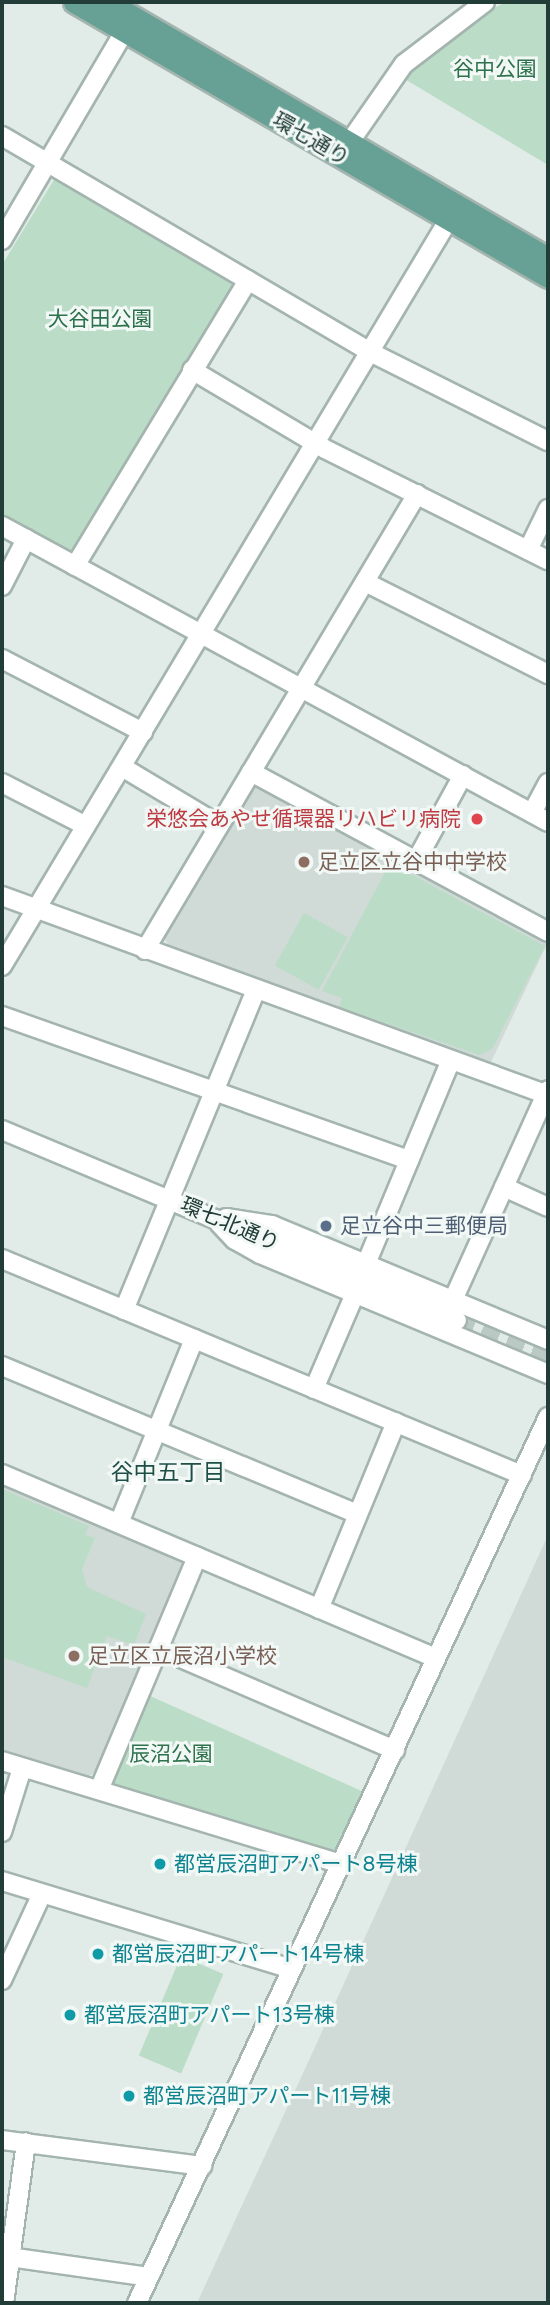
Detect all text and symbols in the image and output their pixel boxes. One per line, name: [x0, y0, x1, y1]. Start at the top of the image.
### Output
park label: 谷中公園: [453, 56, 537, 82]
street label: 環七通り: [268, 107, 354, 171]
park label: 大谷田公園: [48, 306, 152, 332]
place label: 栄悠会あやせ循環器リハビリ病院: [146, 806, 461, 832]
marker: 栄悠会あやせ循環器リハビリ病院: [467, 809, 487, 829]
place label: 足立区立谷中中学校: [318, 849, 507, 875]
marker: 足立区立谷中中学校: [296, 854, 312, 870]
street label: 環七北通り: [177, 1192, 283, 1256]
place label: 足立谷中三郵便局: [340, 1213, 508, 1239]
marker: 足立谷中三郵便局: [318, 1218, 334, 1234]
district label: 谷中五丁目: [111, 1458, 225, 1486]
place label: 足立区立辰沼小学校: [88, 1643, 277, 1669]
marker: 足立区立辰沼小学校: [66, 1648, 82, 1664]
park label: 辰沼公園: [129, 1741, 213, 1767]
place label: 都営辰沼町アパート8号棟: [174, 1851, 418, 1877]
marker: 都営辰沼町アパート8号棟: [152, 1856, 168, 1872]
place label: 都営辰沼町アパート14号棟: [112, 1941, 365, 1967]
marker: 都営辰沼町アパート14号棟: [90, 1946, 106, 1962]
place label: 都営辰沼町アパート13号棟: [84, 2002, 335, 2028]
marker: 都営辰沼町アパート13号棟: [62, 2007, 78, 2023]
place label: 都営辰沼町アパート11号棟: [143, 2083, 391, 2109]
marker: 都営辰沼町アパート11号棟: [121, 2088, 137, 2104]

